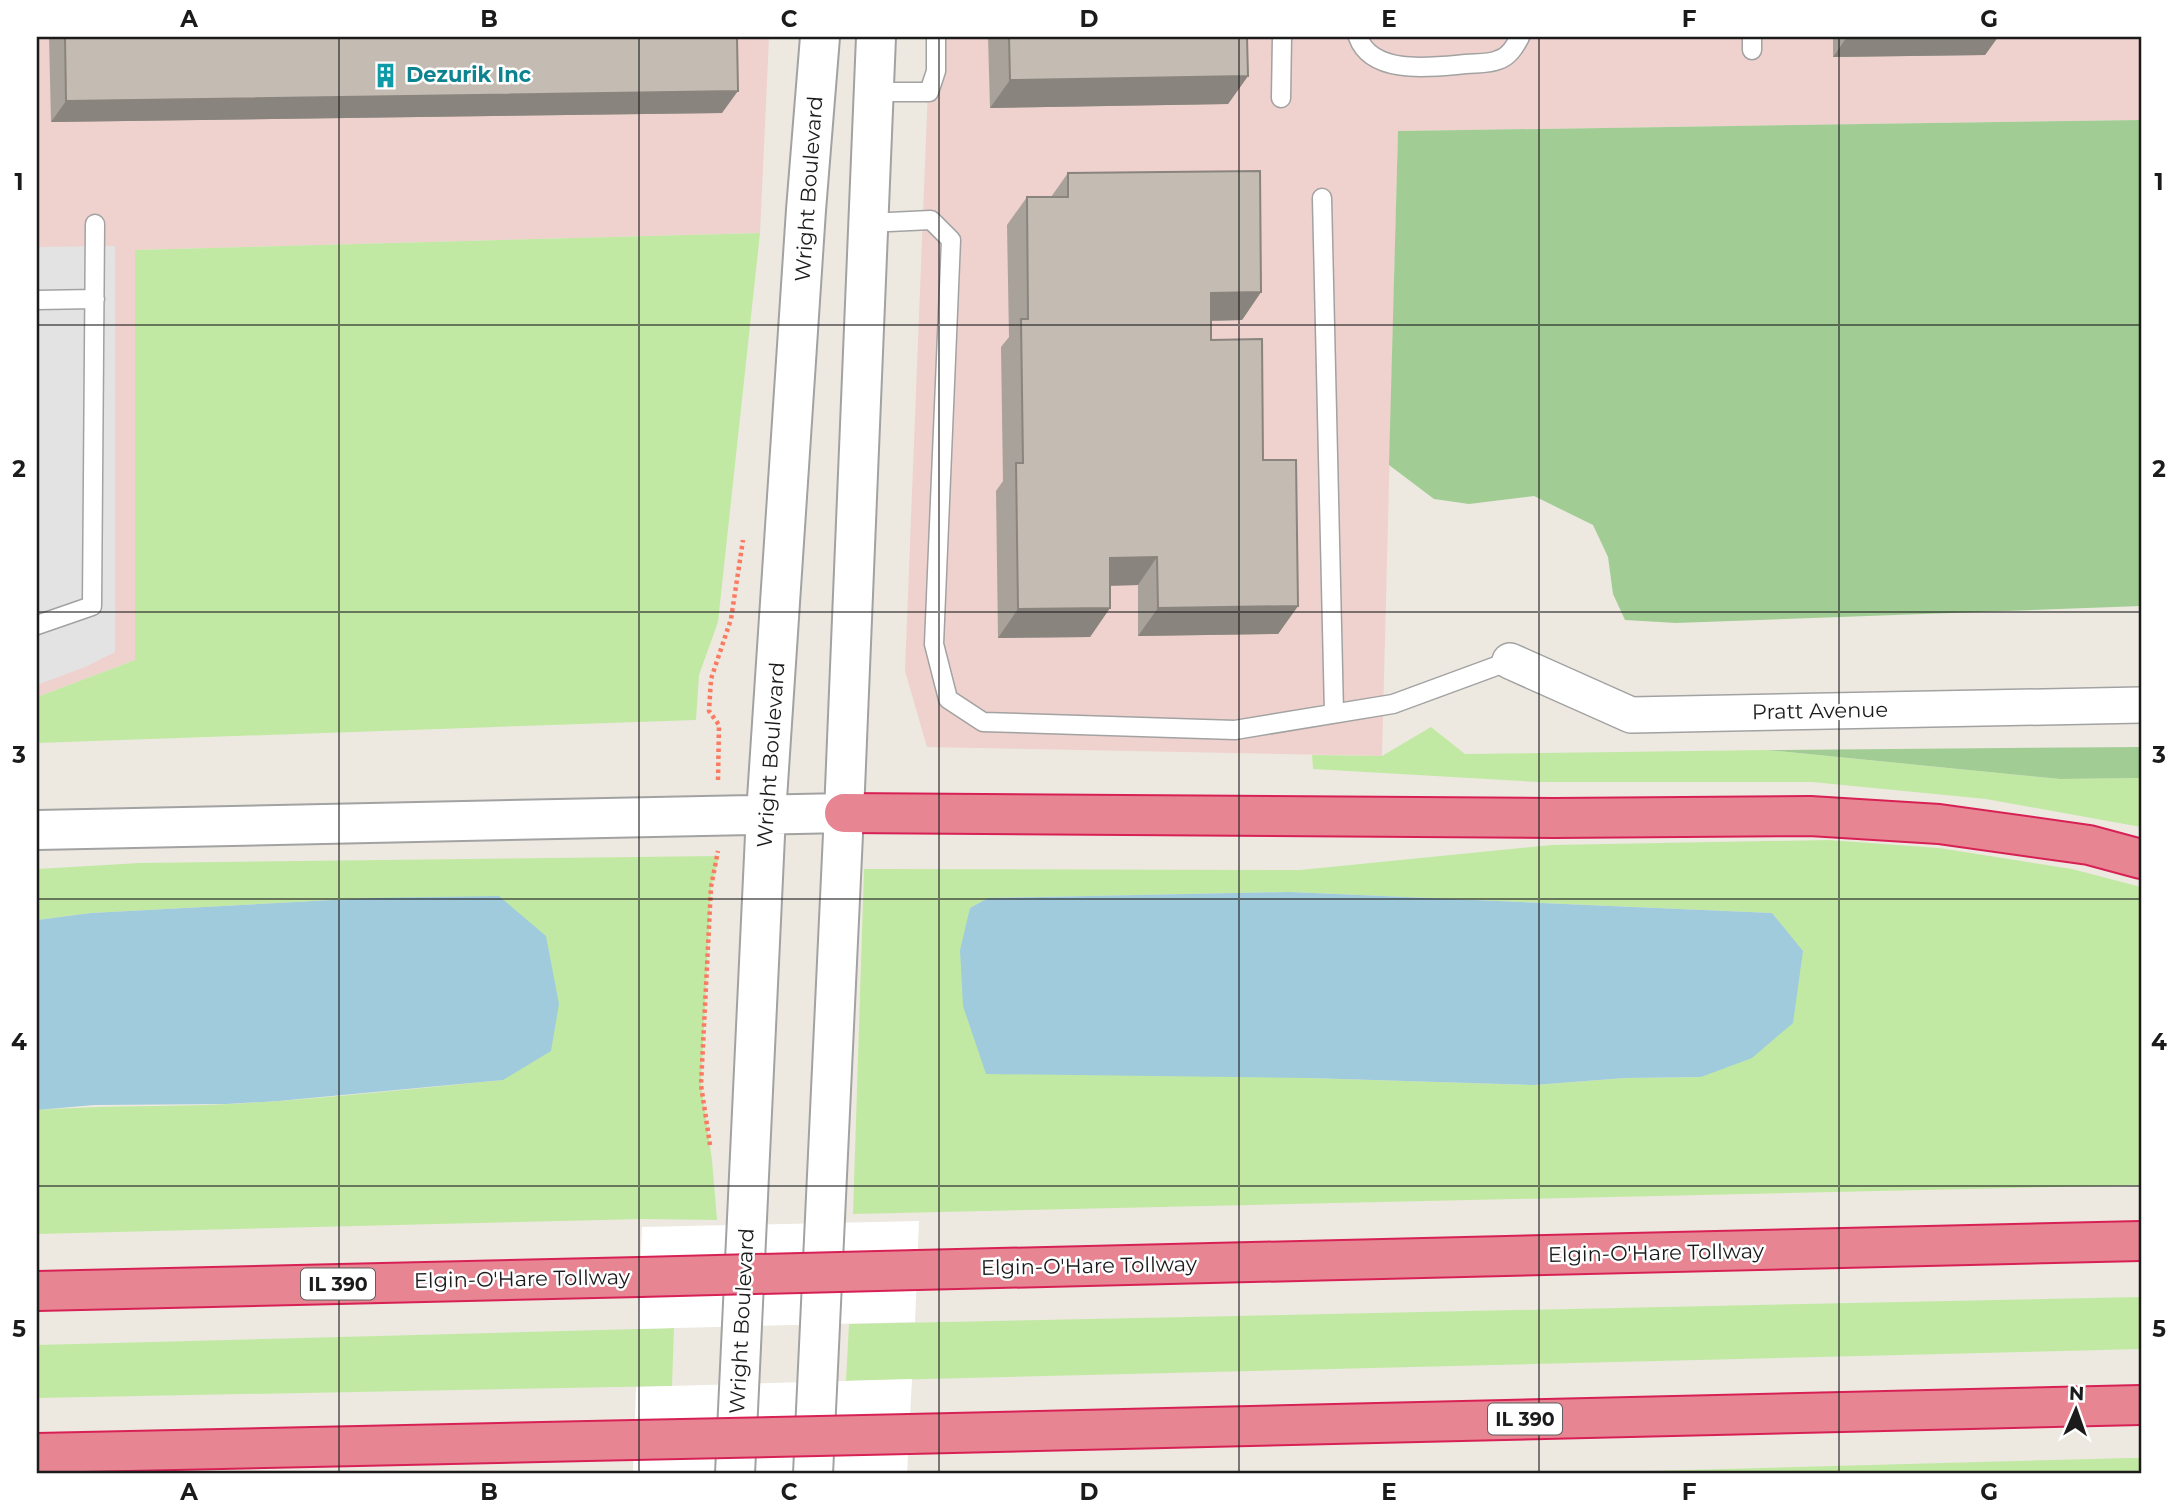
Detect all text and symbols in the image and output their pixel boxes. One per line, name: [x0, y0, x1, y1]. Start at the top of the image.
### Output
text: A: [179, 5, 198, 33]
text: B: [480, 5, 498, 33]
text: C: [781, 5, 798, 33]
text: D: [1080, 5, 1099, 33]
text: E: [1381, 5, 1397, 33]
text: F: [1682, 5, 1697, 33]
text: G: [1980, 5, 1998, 33]
building icon: Dezurik Inc: [372, 61, 400, 89]
place label: Dezurik Inc: [406, 62, 532, 87]
street label: Wright Boulevard: [790, 95, 827, 283]
text: 1: [14, 168, 24, 196]
text: 1: [2154, 168, 2164, 196]
text: 2: [12, 455, 26, 483]
text: 2: [2152, 455, 2166, 483]
street label: Wright Boulevard: [752, 661, 789, 849]
street label: Pratt Avenue: [1752, 697, 1888, 724]
text: 3: [11, 741, 26, 769]
text: 3: [2151, 741, 2166, 769]
text: 4: [11, 1028, 27, 1056]
text: 4: [2151, 1028, 2167, 1056]
street label: Wright Boulevard: [724, 1227, 759, 1415]
street label: Elgin-O'Hare Tollway: [1548, 1238, 1765, 1267]
street label: Elgin-O'Hare Tollway: [981, 1251, 1198, 1280]
street label: Elgin-O'Hare Tollway: [414, 1264, 631, 1293]
road number: IL 390: [301, 1268, 375, 1300]
text: 5: [12, 1315, 26, 1343]
text: 5: [2152, 1315, 2166, 1343]
north arrow: [2042, 1374, 2112, 1444]
text: N: [2068, 1382, 2085, 1405]
road number: IL 390: [1488, 1404, 1562, 1434]
text: A: [179, 1478, 198, 1506]
text: B: [480, 1478, 498, 1506]
text: C: [781, 1478, 798, 1506]
text: D: [1080, 1478, 1099, 1506]
text: E: [1381, 1478, 1397, 1506]
text: F: [1682, 1478, 1697, 1506]
text: G: [1980, 1478, 1998, 1506]

